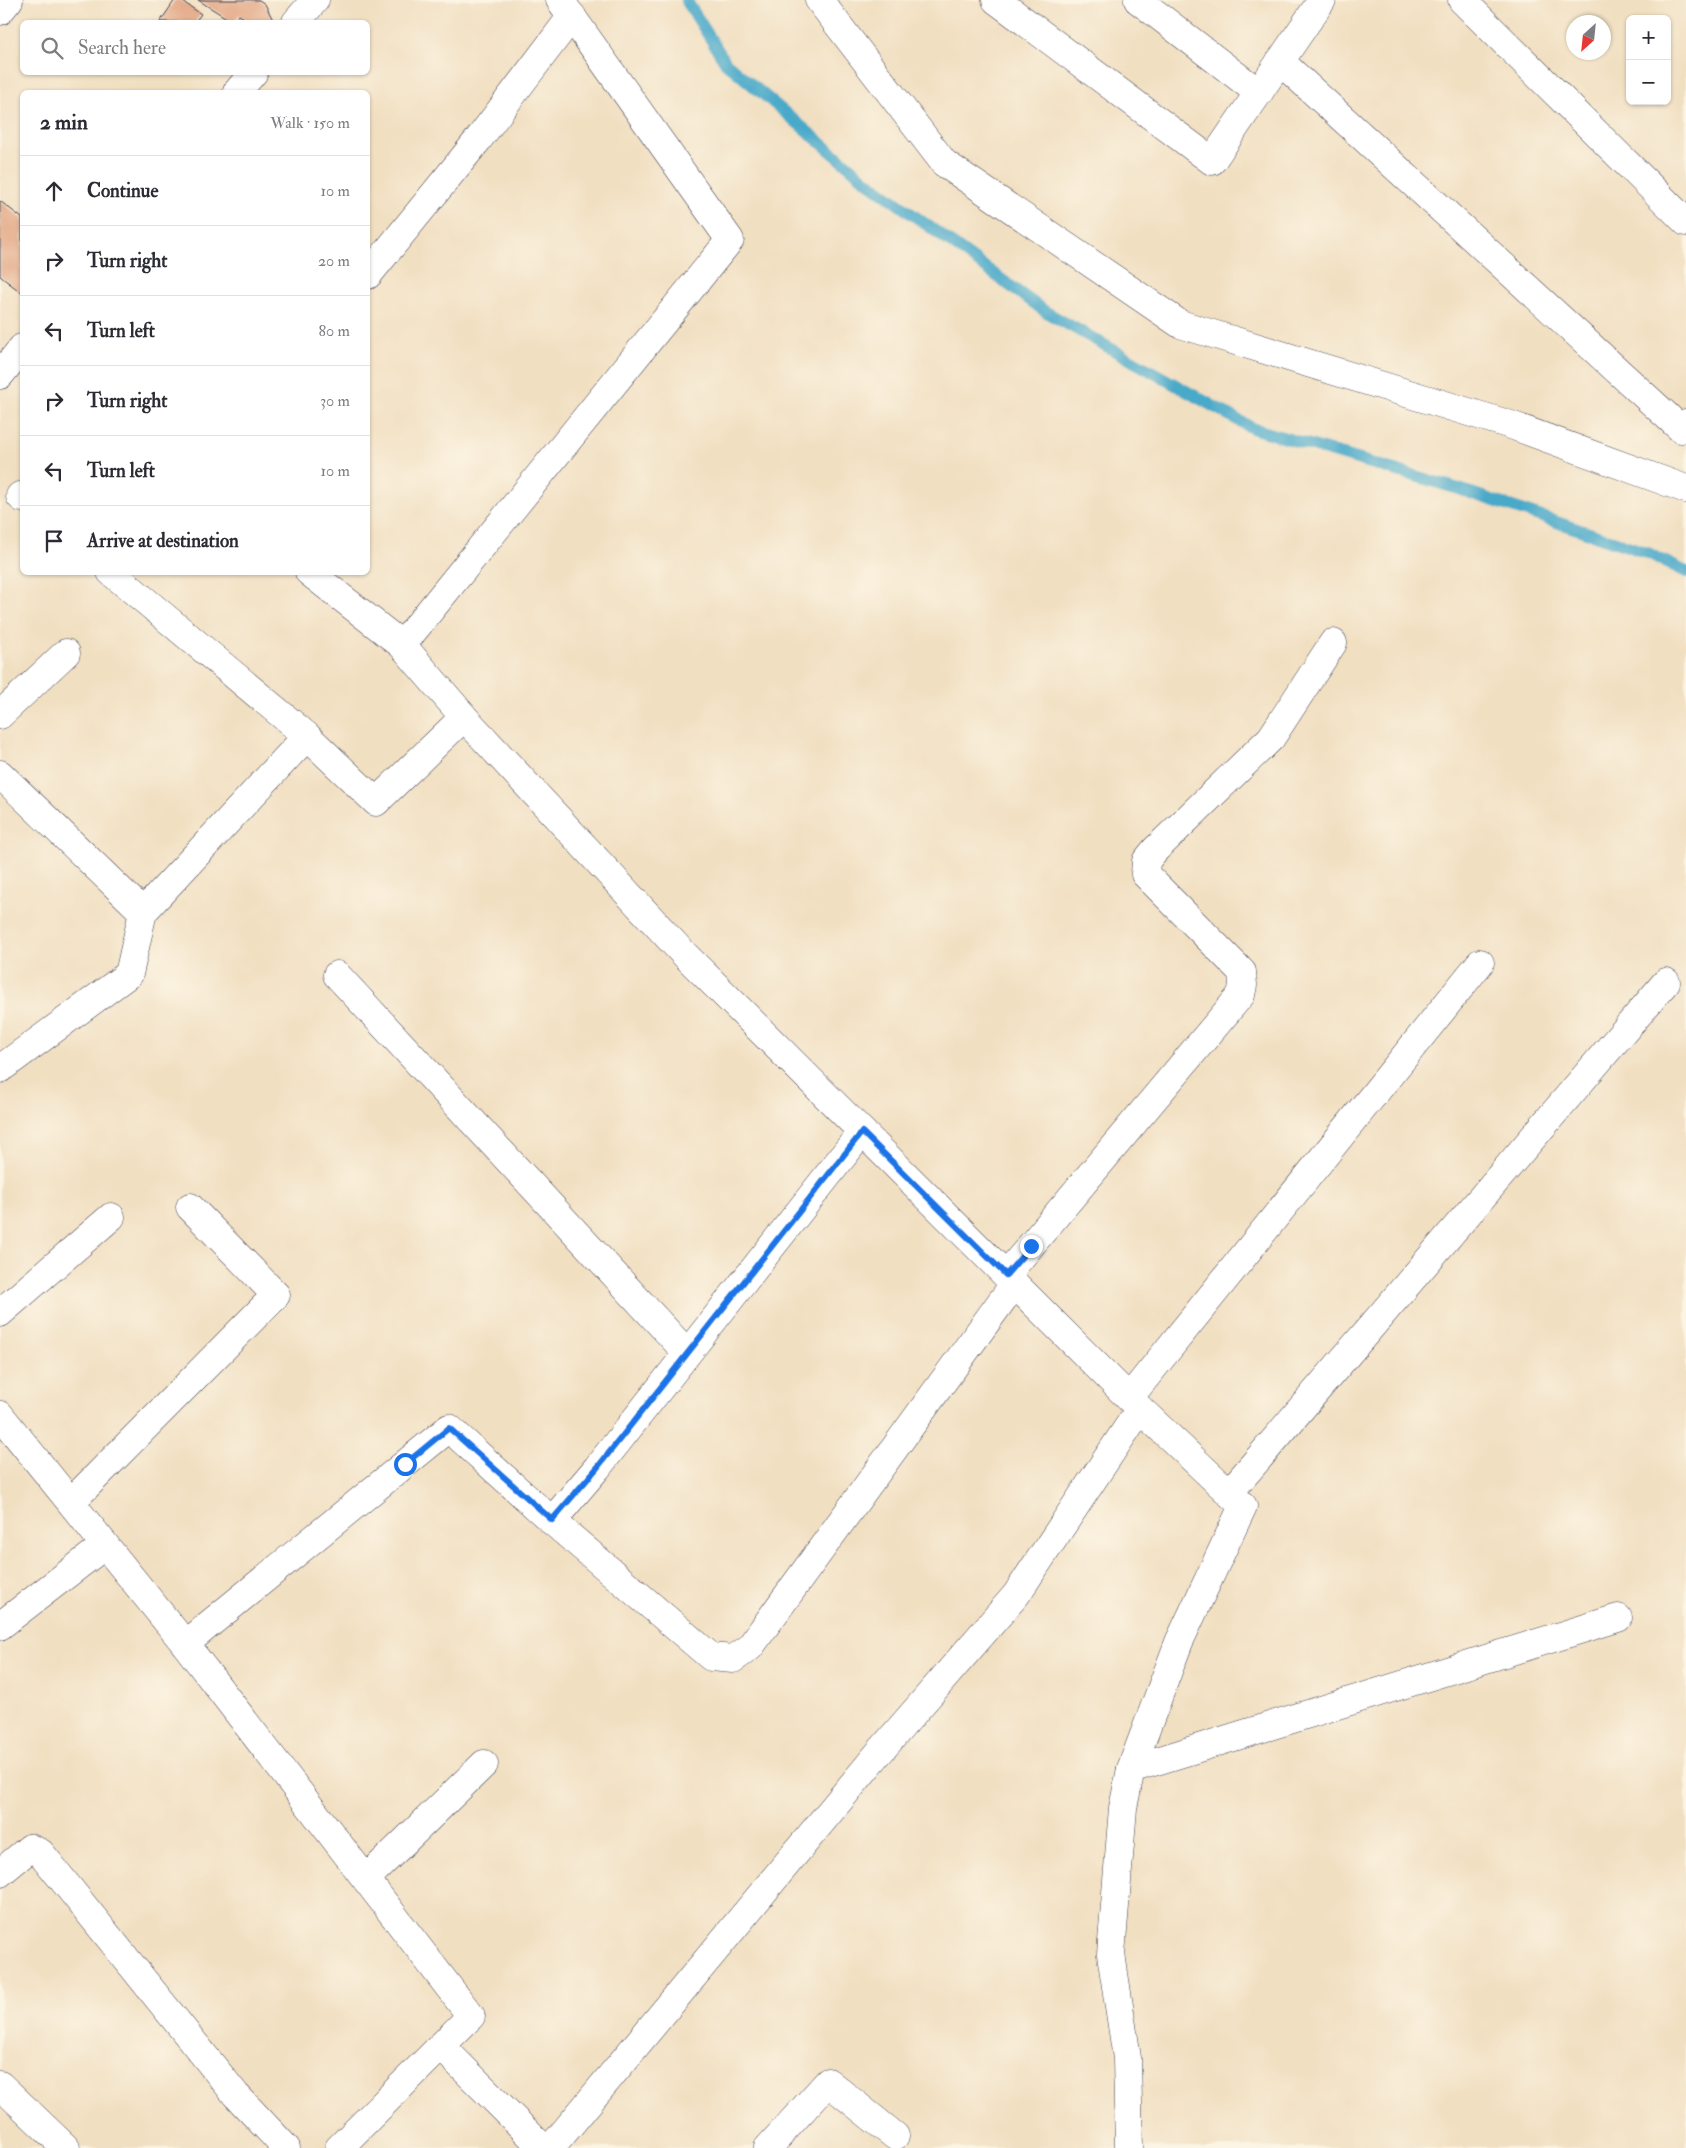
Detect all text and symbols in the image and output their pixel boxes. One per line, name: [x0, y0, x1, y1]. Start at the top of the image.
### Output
north arrow: [1566, 15, 1611, 60]
map controls: [1626, 15, 1671, 105]
button: +: [1626, 15, 1671, 60]
search box: [20, 20, 370, 75]
icon: search: [38, 34, 66, 62]
text: Search here: [78, 36, 166, 60]
button: −: [1626, 60, 1671, 105]
text: 2 min: [40, 109, 88, 136]
text: Walk · 150 m: [270, 113, 350, 133]
icon: ahead: [40, 177, 68, 205]
text: Continue: [87, 179, 158, 203]
text: 10 m: [320, 181, 350, 201]
icon: right: [40, 247, 68, 275]
text: Turn right: [87, 249, 167, 273]
text: 20 m: [318, 251, 350, 271]
icon: left: [40, 317, 68, 345]
text: Turn left: [87, 319, 155, 343]
text: 80 m: [319, 321, 350, 341]
icon: right: [40, 387, 68, 415]
text: Turn right: [87, 389, 167, 413]
text: 30 m: [320, 391, 350, 411]
icon: left: [40, 457, 68, 485]
text: Turn left: [87, 459, 155, 483]
text: 10 m: [320, 461, 350, 481]
icon: arrive: [40, 527, 68, 555]
text: Arrive at destination: [87, 529, 239, 553]
route end: [1020, 1235, 1043, 1258]
route start: [394, 1453, 417, 1476]

